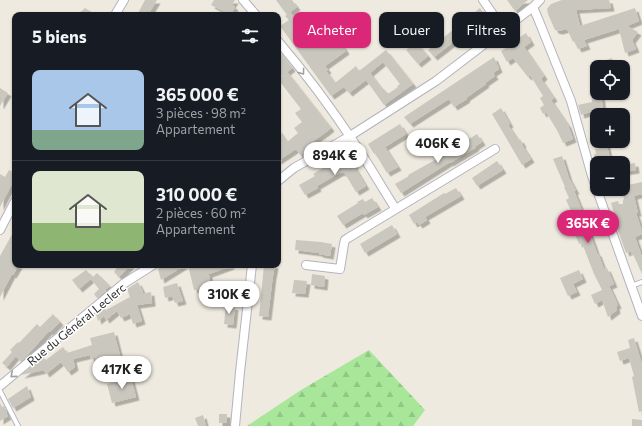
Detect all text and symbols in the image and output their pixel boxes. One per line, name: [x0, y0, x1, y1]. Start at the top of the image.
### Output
chip: Acheter: [293, 12, 371, 48]
chip: Louer: [379, 12, 444, 48]
chip: Filtres: [452, 12, 520, 48]
icon: filters: [239, 25, 261, 47]
text: 5 biens: [32, 26, 87, 47]
map controls: [590, 60, 630, 196]
button: locate: [590, 60, 630, 100]
one-way arrow: [298, 67, 305, 74]
text: 365 000 €: [156, 84, 239, 105]
icon: home: [64, 86, 112, 134]
text: 3 pièces · 98 m²: [156, 105, 246, 121]
button: +: [590, 108, 630, 148]
text: Appartement: [156, 121, 235, 137]
pin: 406K €: [405, 130, 471, 164]
text: 406K €: [415, 135, 461, 151]
pin: 894K €: [302, 142, 368, 176]
text: 894K €: [313, 147, 357, 163]
button: −: [590, 156, 630, 196]
text: 310 000 €: [156, 184, 237, 205]
icon: home: [64, 187, 112, 235]
text: 2 pièces · 60 m²: [156, 205, 246, 221]
pin: 365K €: [555, 210, 621, 244]
text: 365K €: [566, 215, 610, 231]
text: Appartement: [156, 221, 235, 237]
street label: Rue du Général Leclerc: [24, 280, 128, 368]
pin: 310K €: [196, 281, 262, 315]
text: 310K €: [208, 286, 250, 302]
pin: 417K €: [89, 356, 155, 390]
text: 417K €: [101, 361, 143, 377]
one-way arrow: [10, 371, 17, 378]

